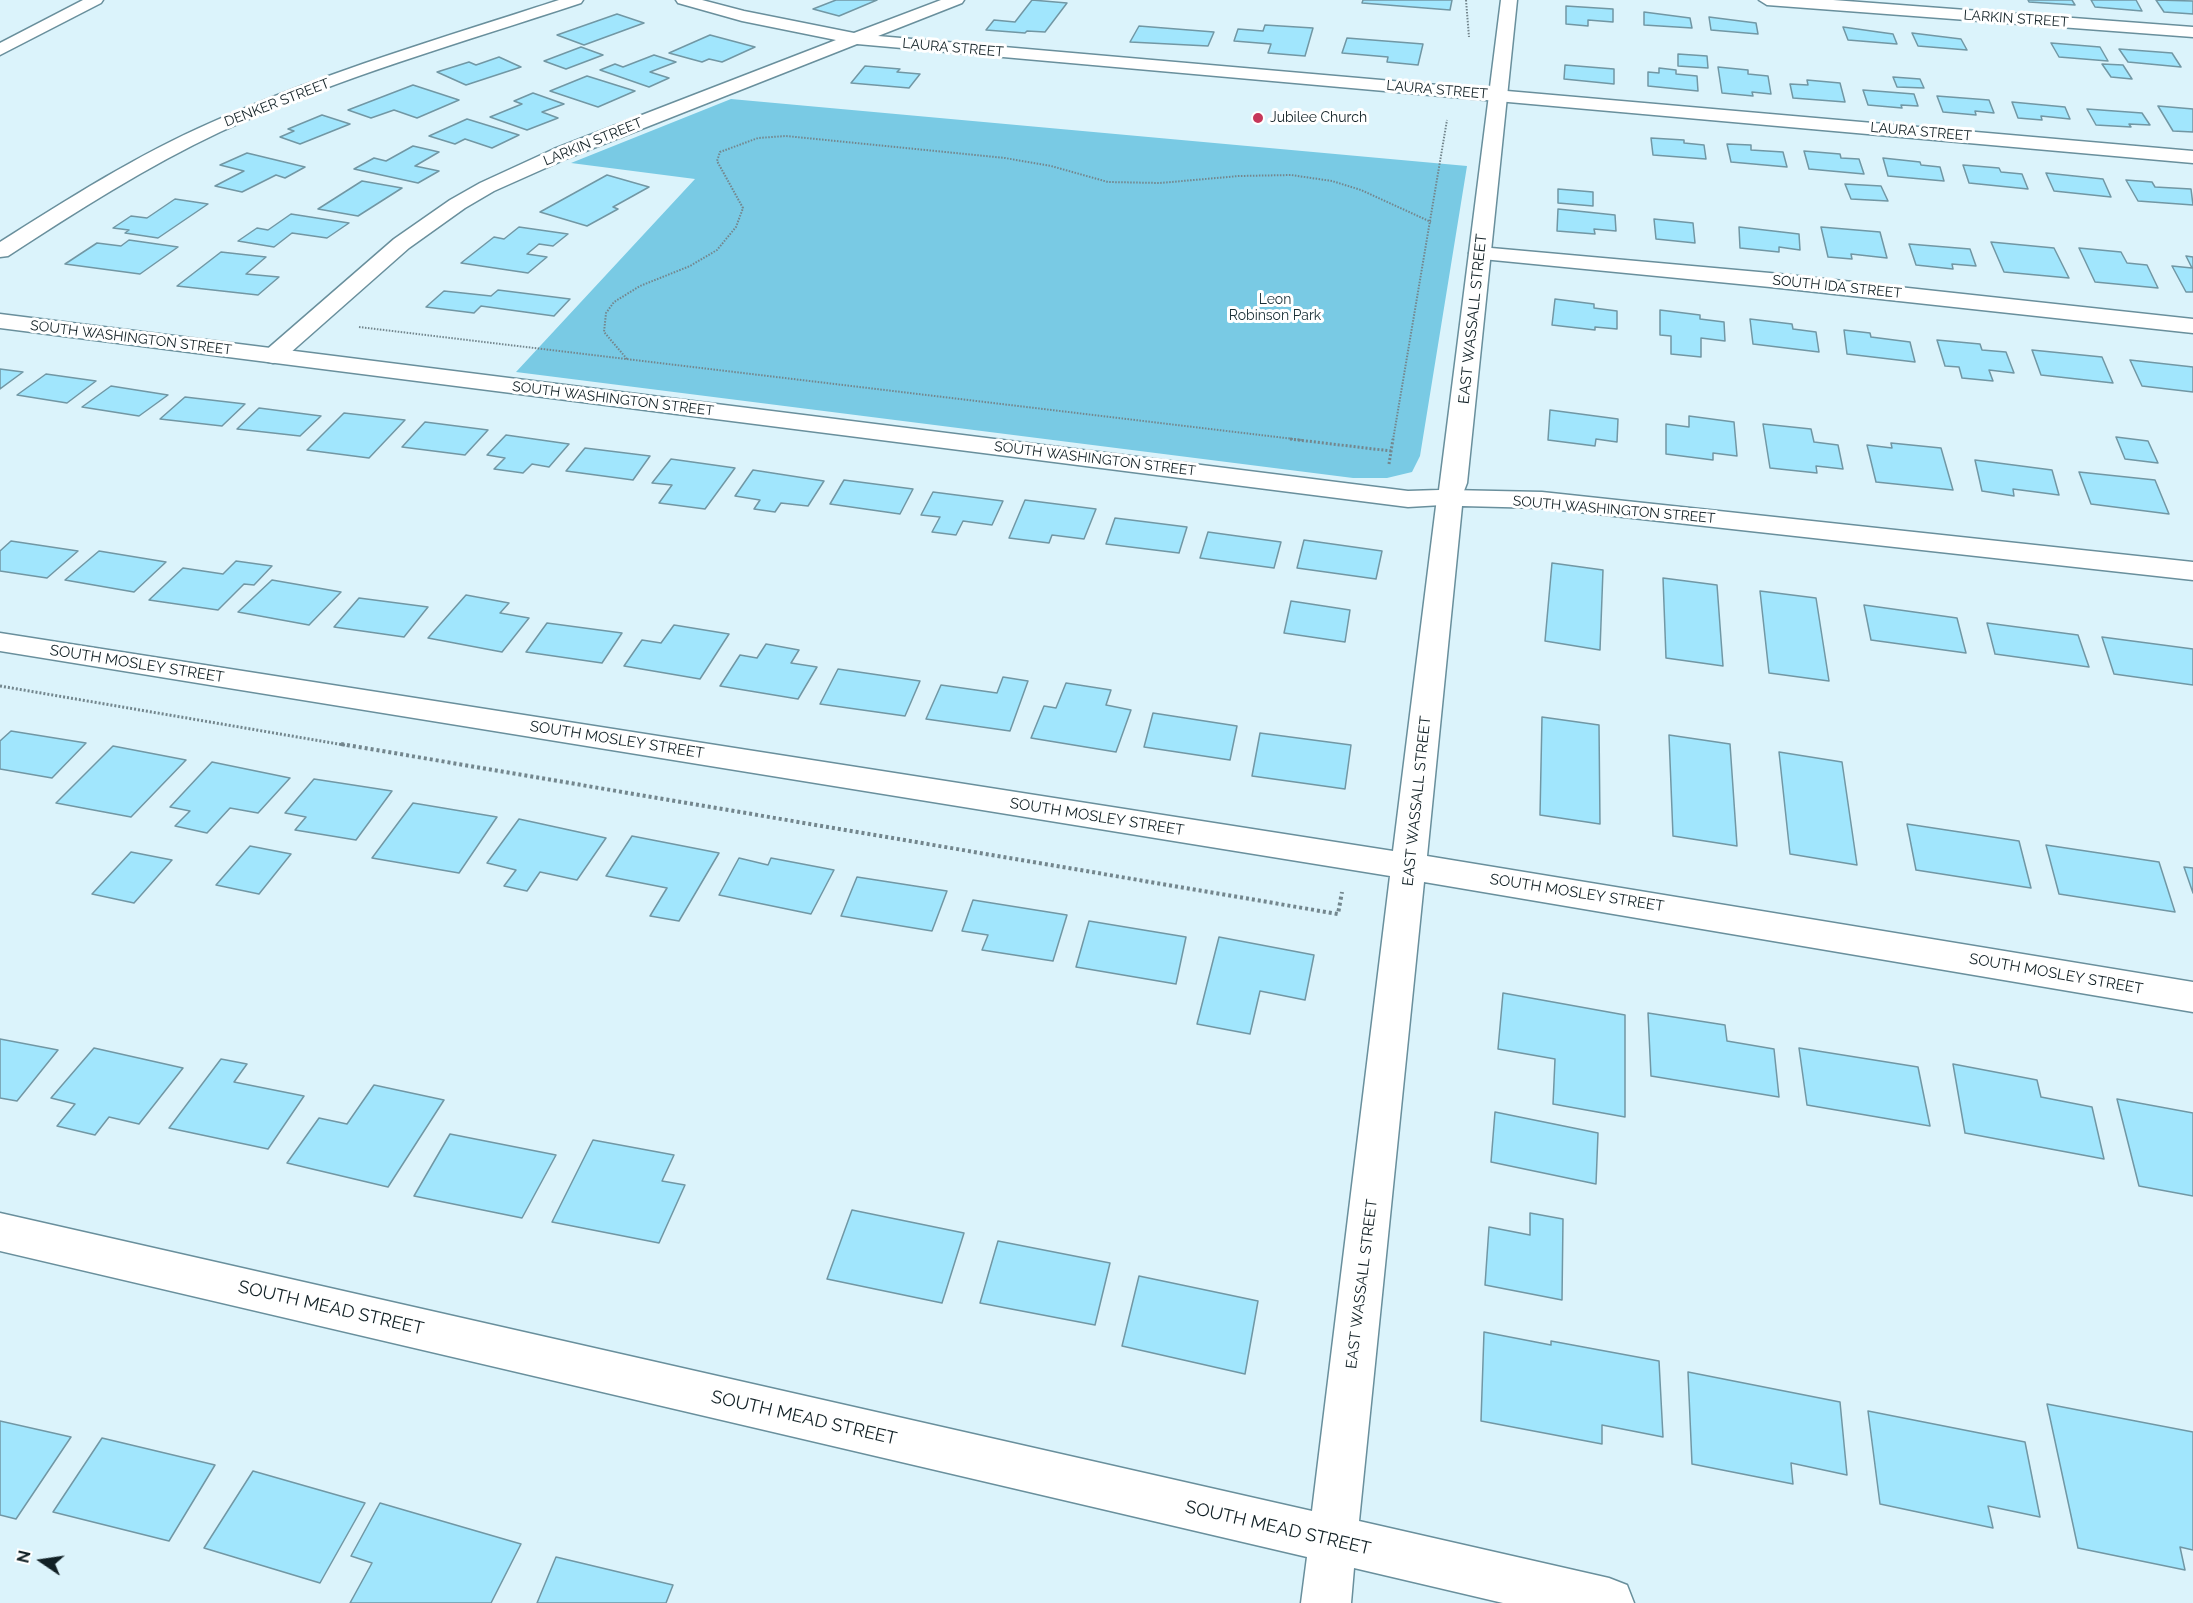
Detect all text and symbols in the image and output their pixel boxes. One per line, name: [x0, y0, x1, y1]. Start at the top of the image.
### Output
street label: LARKIN STREET: [1963, 7, 2069, 31]
street label: LAURA STREET: [902, 35, 1004, 61]
street label: DENKER STREET: [222, 75, 332, 131]
street label: LAURA STREET: [1386, 77, 1488, 103]
place label: Jubilee Church: [1270, 110, 1367, 126]
marker: Jubilee Church: [1251, 111, 1265, 125]
street label: LARKIN STREET: [541, 114, 645, 170]
street label: LAURA STREET: [1870, 119, 1972, 145]
street label: EAST WASSALL STREET: [1455, 233, 1491, 405]
street label: SOUTH IDA STREET: [1772, 272, 1902, 302]
park label: Leon Robinson Park: [1229, 292, 1321, 324]
street label: SOUTH WASHINGTON STREET: [29, 317, 233, 359]
street label: SOUTH WASHINGTON STREET: [511, 378, 715, 420]
street label: SOUTH WASHINGTON STREET: [993, 438, 1197, 480]
street label: SOUTH WASHINGTON STREET: [1512, 493, 1716, 527]
street label: SOUTH MOSLEY STREET: [49, 641, 225, 687]
street label: EAST WASSALL STREET: [1399, 715, 1435, 887]
street label: SOUTH MOSLEY STREET: [529, 717, 705, 763]
street label: SOUTH MOSLEY STREET: [1009, 794, 1185, 840]
street label: SOUTH MOSLEY STREET: [1489, 870, 1665, 916]
street label: SOUTH MOSLEY STREET: [1968, 950, 2144, 998]
street label: EAST WASSALL STREET: [1343, 1198, 1381, 1370]
street label: SOUTH MEAD STREET: [236, 1276, 426, 1340]
street label: SOUTH MEAD STREET: [709, 1386, 899, 1450]
street label: SOUTH MEAD STREET: [1183, 1496, 1373, 1560]
north arrow: [12, 1531, 72, 1591]
text: N: [13, 1549, 35, 1565]

